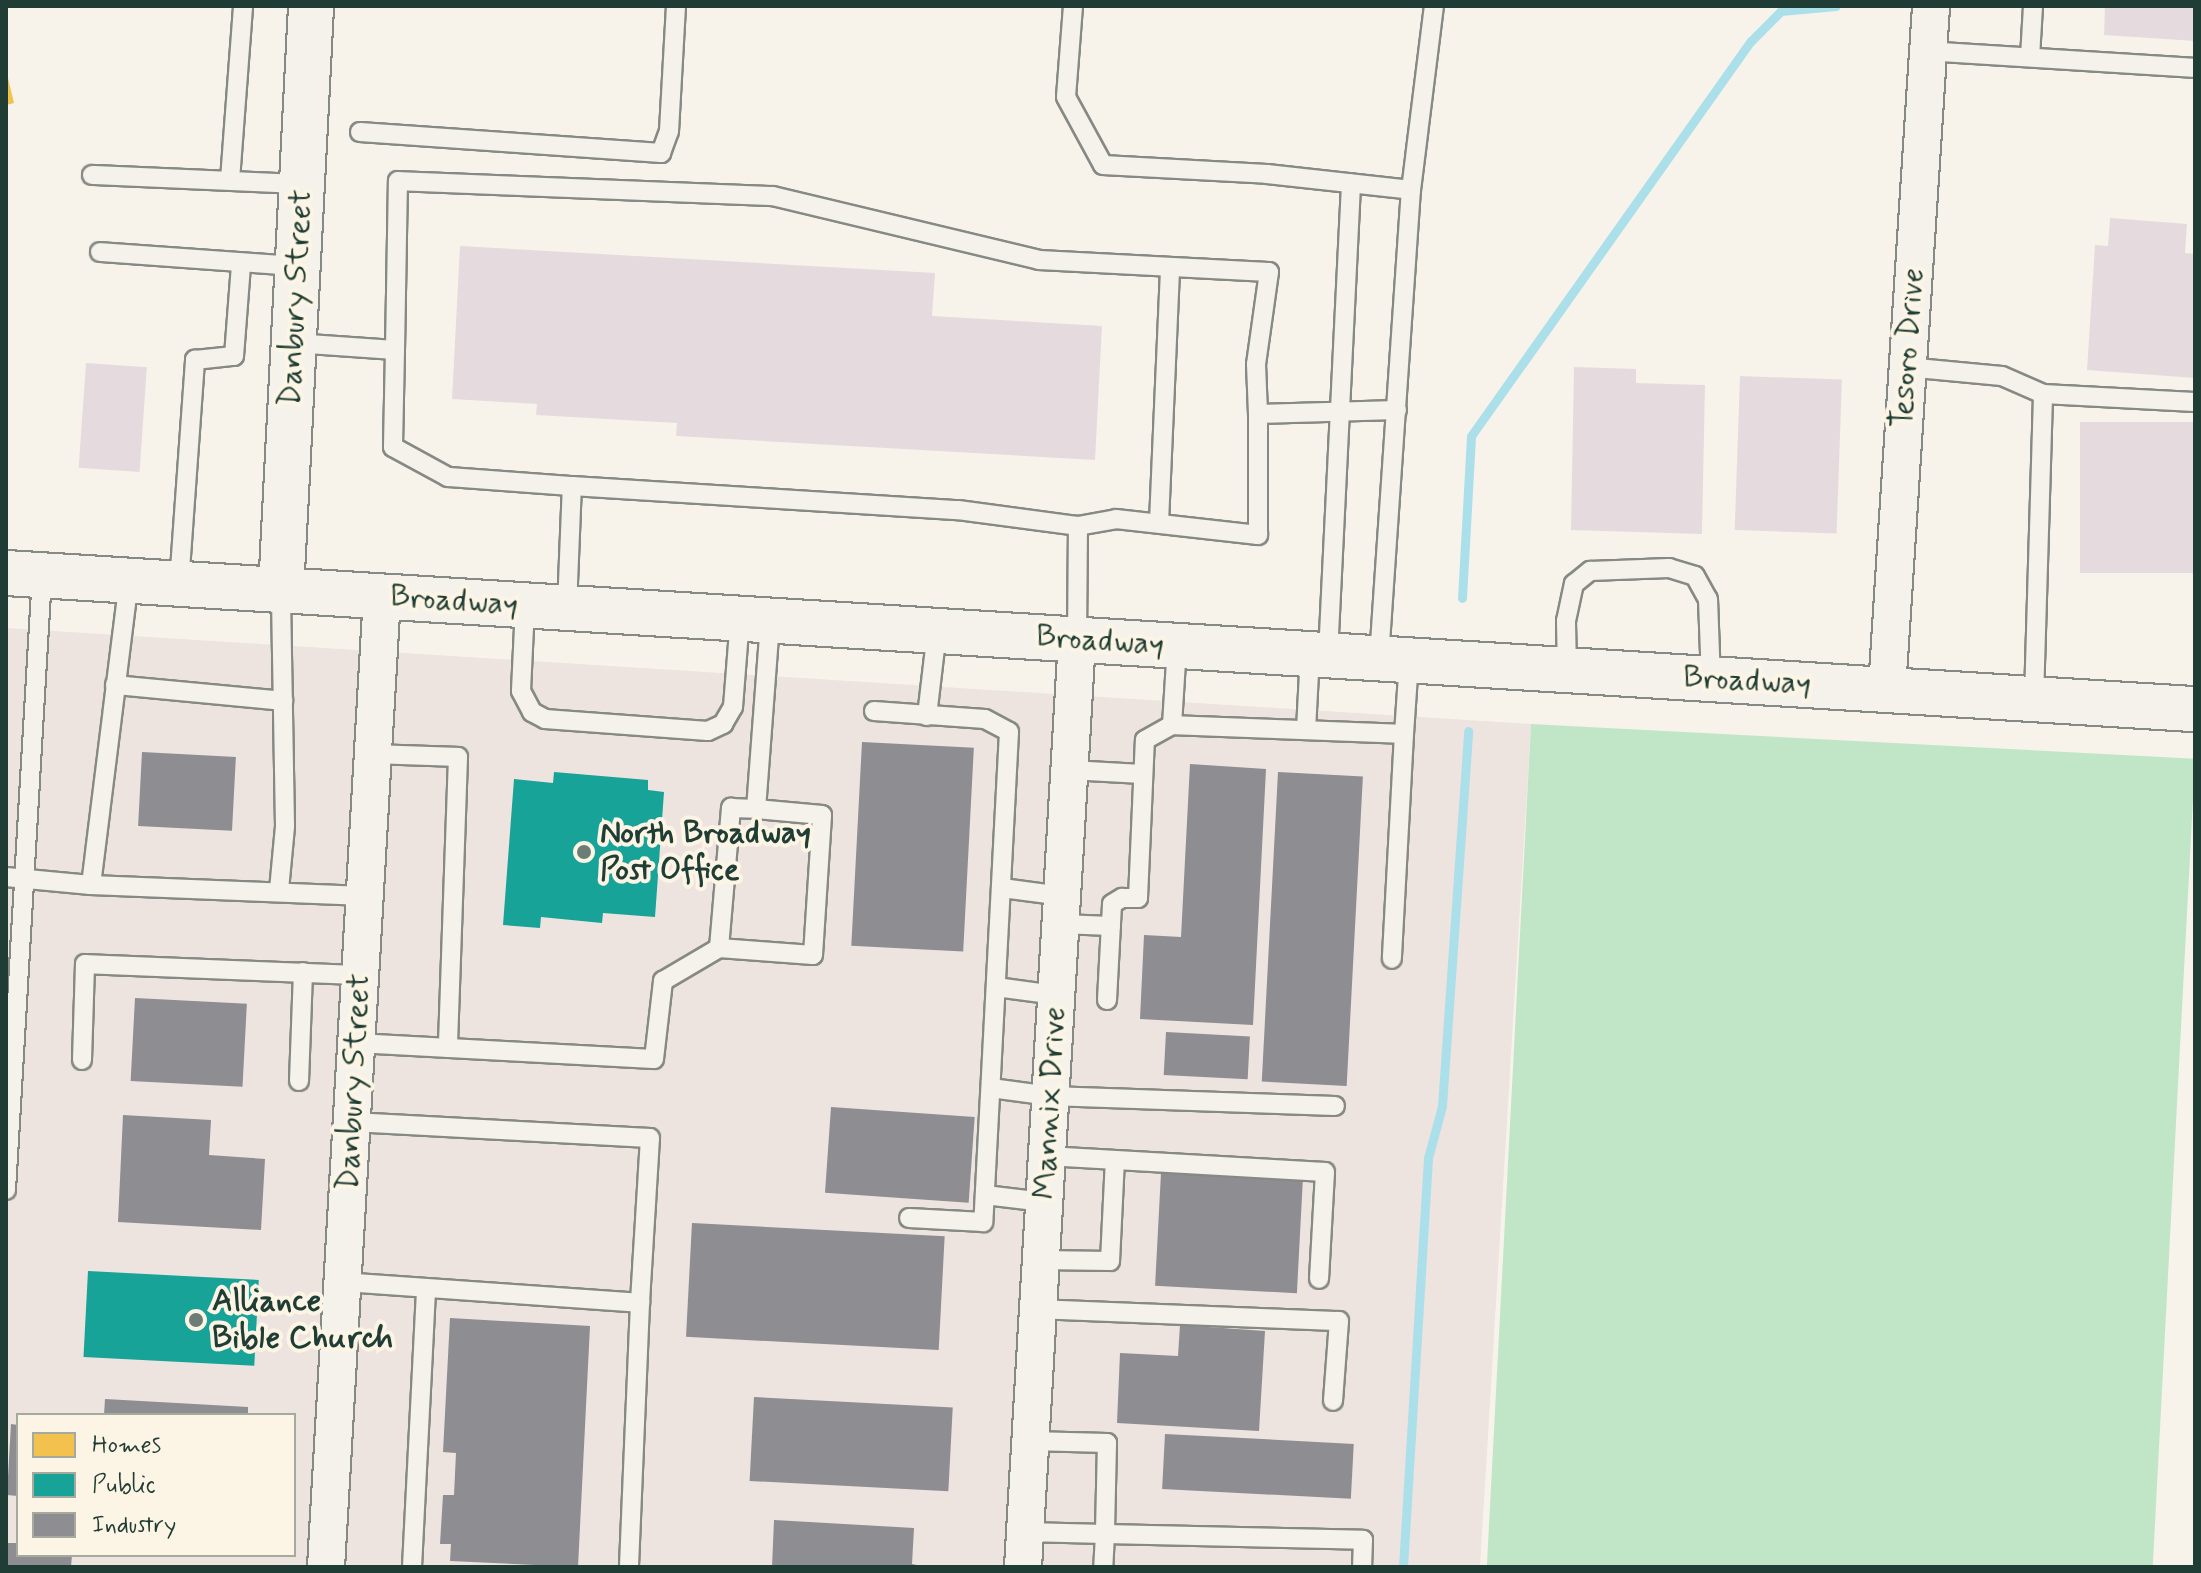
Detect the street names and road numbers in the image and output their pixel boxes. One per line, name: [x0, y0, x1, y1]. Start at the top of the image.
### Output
street label: Danbury Street: [271, 189, 321, 407]
street label: Tesoro Drive: [1883, 267, 1933, 429]
street label: Broadway: [389, 577, 519, 625]
street label: Broadway: [1035, 617, 1165, 665]
street label: Broadway: [1682, 658, 1812, 704]
street label: Danbury Street: [329, 973, 379, 1191]
street label: Mannix Drive: [1026, 1006, 1074, 1200]

